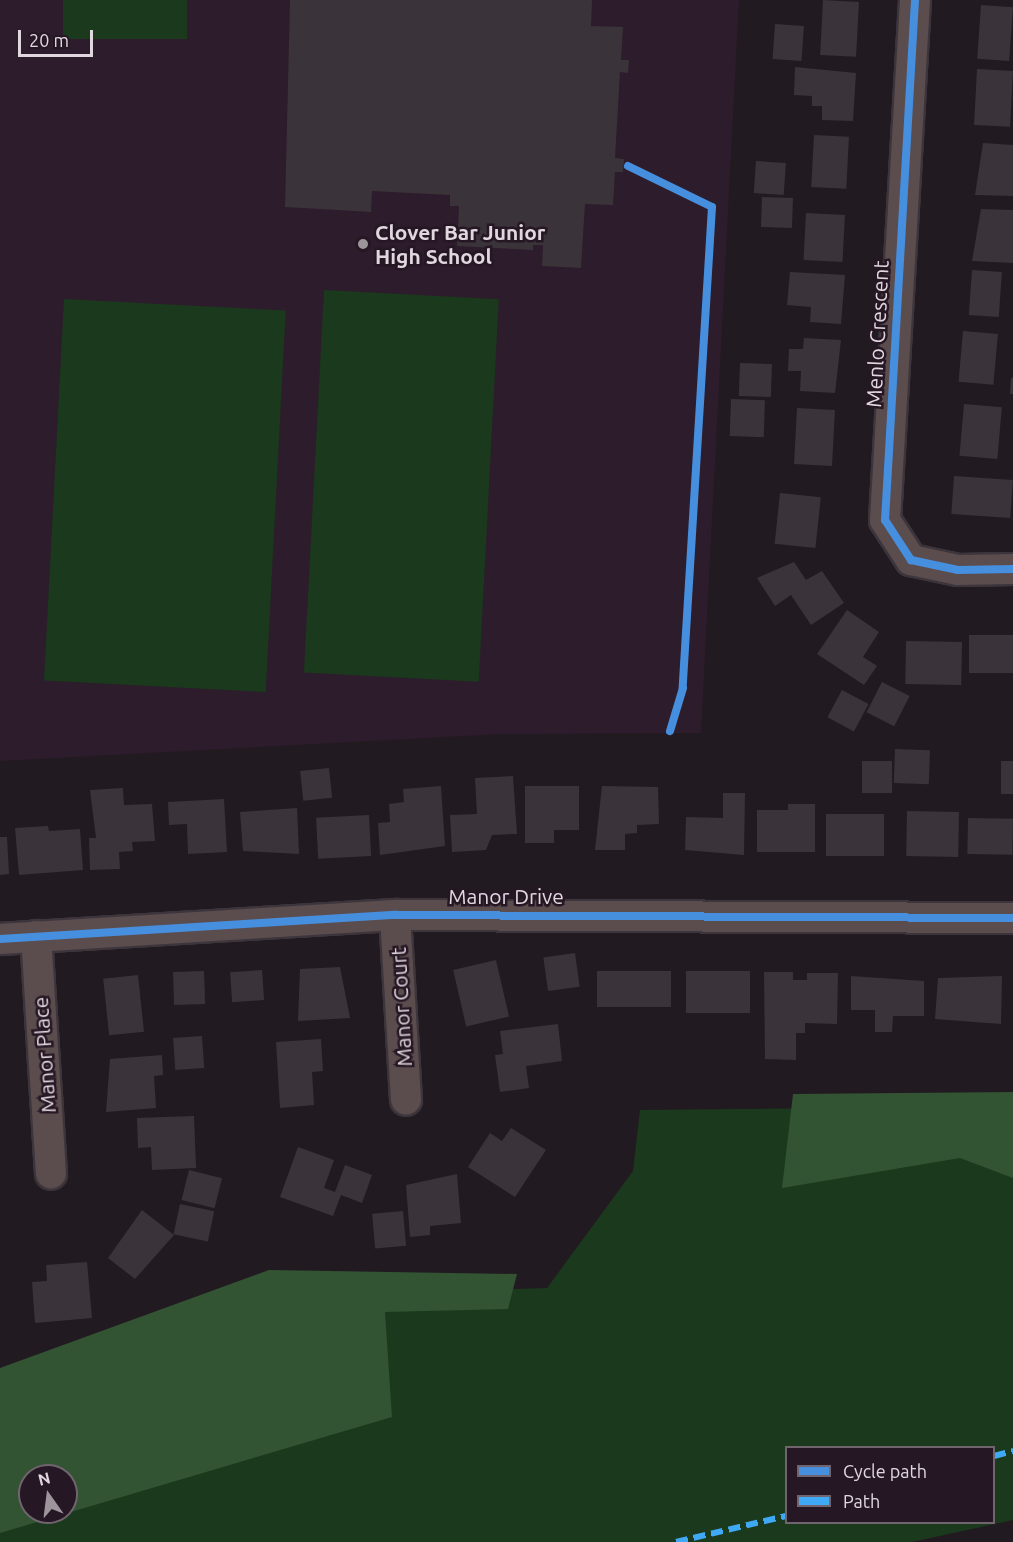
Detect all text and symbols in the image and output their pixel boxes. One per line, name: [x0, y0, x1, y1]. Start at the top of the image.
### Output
scale bar: [21, 18, 96, 56]
text: 20 m: [29, 30, 69, 50]
place label: Clover Bar Junior High School: [375, 219, 545, 269]
marker: Clover Bar Junior High School: [356, 237, 370, 251]
street label: Menlo Crescent: [861, 260, 893, 408]
street label: Manor Drive: [448, 883, 564, 909]
street label: Manor Court: [385, 947, 417, 1067]
street label: Manor Place: [27, 996, 61, 1114]
legend: [785, 1446, 995, 1524]
text: Cycle path: [843, 1461, 927, 1481]
north arrow: [18, 1464, 78, 1524]
text: N: [36, 1468, 52, 1489]
text: Path: [843, 1491, 880, 1511]

